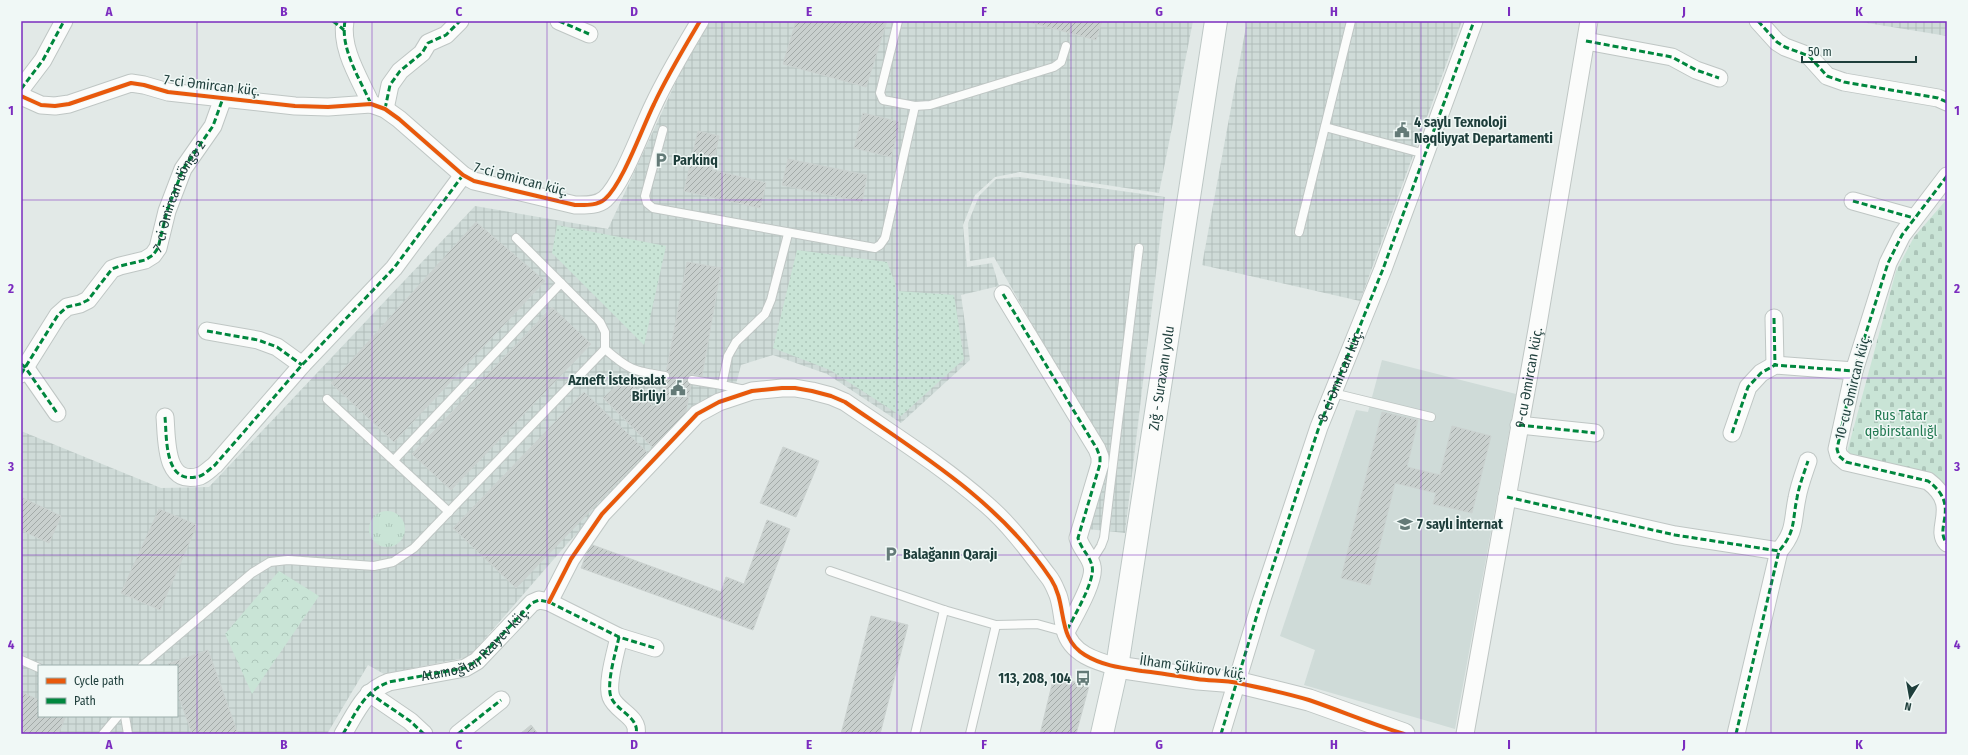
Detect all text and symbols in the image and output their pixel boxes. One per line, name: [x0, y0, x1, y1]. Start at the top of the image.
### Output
text: A: [104, 4, 113, 19]
text: B: [280, 4, 288, 19]
text: C: [456, 4, 463, 19]
text: D: [630, 4, 638, 19]
text: E: [806, 4, 812, 19]
text: F: [981, 4, 987, 19]
text: G: [1155, 4, 1163, 19]
text: H: [1330, 4, 1338, 19]
text: I: [1507, 4, 1511, 19]
text: J: [1681, 4, 1686, 19]
text: K: [1855, 4, 1863, 19]
scale bar: [1802, 38, 1916, 64]
text: 50 m: [1808, 45, 1832, 59]
street label: 7-ci Əmircan küç.: [163, 71, 261, 100]
text: 1: [8, 103, 14, 118]
text: 1: [1954, 103, 1960, 118]
place label: 4 saylı Texnoloji Nəqliyyat Departamenti: [1414, 114, 1553, 147]
public building icon: 4 saylı Texnoloji Nəqliyyat Departamenti: [1393, 121, 1411, 139]
street label: 7-ci Əmircan döngə 2: [150, 137, 209, 256]
parking icon: Parkinq: [652, 151, 670, 169]
place label: Parkinq: [673, 152, 718, 169]
street label: 7-ci Əmircan küç.: [472, 159, 570, 200]
text: 2: [7, 281, 14, 296]
text: 2: [1953, 281, 1960, 296]
street label: Zığ - Suraxanı yolu: [1145, 325, 1178, 432]
street label: 9-cu Əmircan küç.: [1512, 326, 1546, 429]
street label: 8-ci Əmircan küç.: [1314, 327, 1367, 424]
street label: 10-cu Əmircan küç.: [1831, 333, 1874, 441]
place label: Azneft İstehsalat Birliyi: [567, 371, 667, 405]
public building icon: Azneft İstehsalat Birliyi: [669, 379, 687, 397]
park label: Rus Tatar qəbirstanlığl: [1865, 407, 1937, 440]
text: 3: [7, 459, 14, 474]
text: 3: [1953, 459, 1960, 474]
school or university icon: 7 saylı İnternat: [1396, 515, 1414, 533]
place label: 7 saylı İnternat: [1417, 515, 1504, 533]
parking icon: Balağanın Qarajı: [882, 545, 900, 563]
place label: Balağanın Qarajı: [903, 546, 997, 563]
street label: Atamoğlan Rzayev küç.: [420, 603, 533, 685]
text: 4: [8, 637, 15, 652]
text: 4: [1954, 637, 1961, 652]
street label: İlham Şükürov küç.: [1138, 652, 1248, 683]
legend: [38, 665, 178, 717]
bus stop icon: 113, 208, 104: [1074, 669, 1092, 687]
place label: 113, 208, 104: [998, 670, 1071, 687]
text: Cycle path: [74, 674, 124, 688]
north arrow: [1890, 677, 1930, 717]
text: Path: [74, 694, 96, 708]
text: N: [1904, 699, 1913, 713]
text: A: [104, 737, 113, 752]
text: B: [280, 737, 288, 752]
text: C: [456, 737, 463, 752]
text: D: [630, 737, 638, 752]
text: E: [806, 737, 812, 752]
text: F: [981, 737, 987, 752]
text: G: [1155, 737, 1163, 752]
text: H: [1330, 737, 1338, 752]
text: I: [1507, 737, 1511, 752]
text: J: [1681, 737, 1686, 752]
text: K: [1855, 737, 1863, 752]

